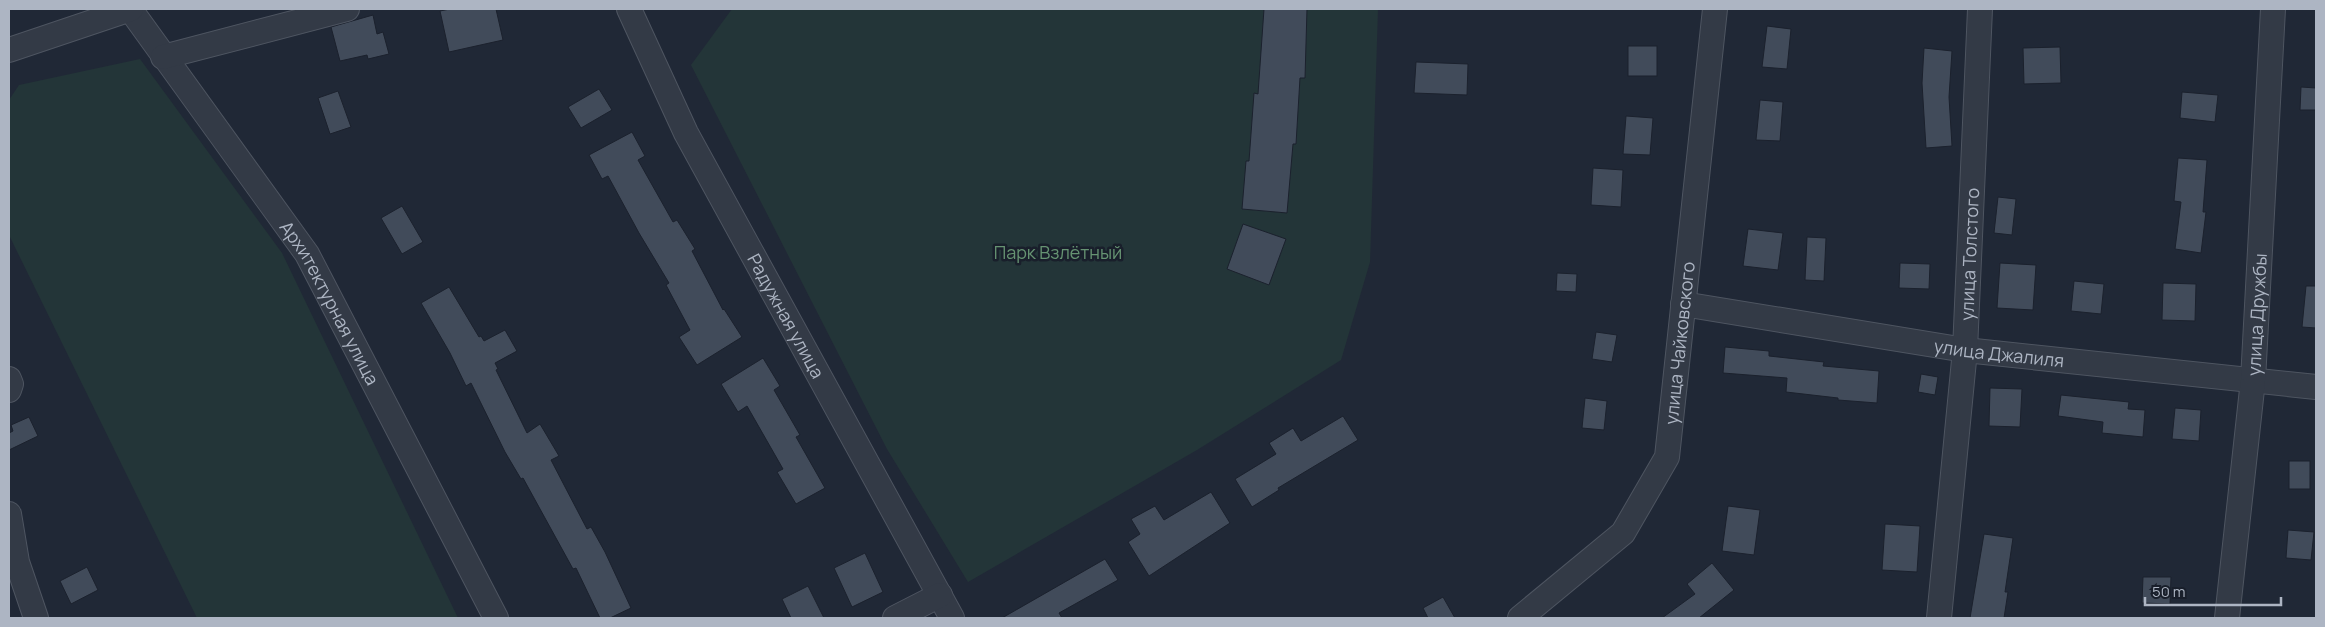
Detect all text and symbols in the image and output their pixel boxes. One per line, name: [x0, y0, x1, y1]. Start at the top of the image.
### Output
street label: улица Толстого: [1954, 187, 1984, 321]
street label: Архитектурная улица: [275, 216, 385, 389]
park label: Парк Взлётный: [994, 240, 1122, 264]
street label: Радужная улица: [742, 249, 830, 382]
street label: улица Дружбы: [2241, 253, 2272, 376]
street label: улица Чайковского: [1659, 260, 1700, 426]
street label: улица Джалиля: [1932, 333, 2065, 372]
scale bar: [2145, 574, 2281, 606]
text: 50 m: [2152, 581, 2186, 602]

